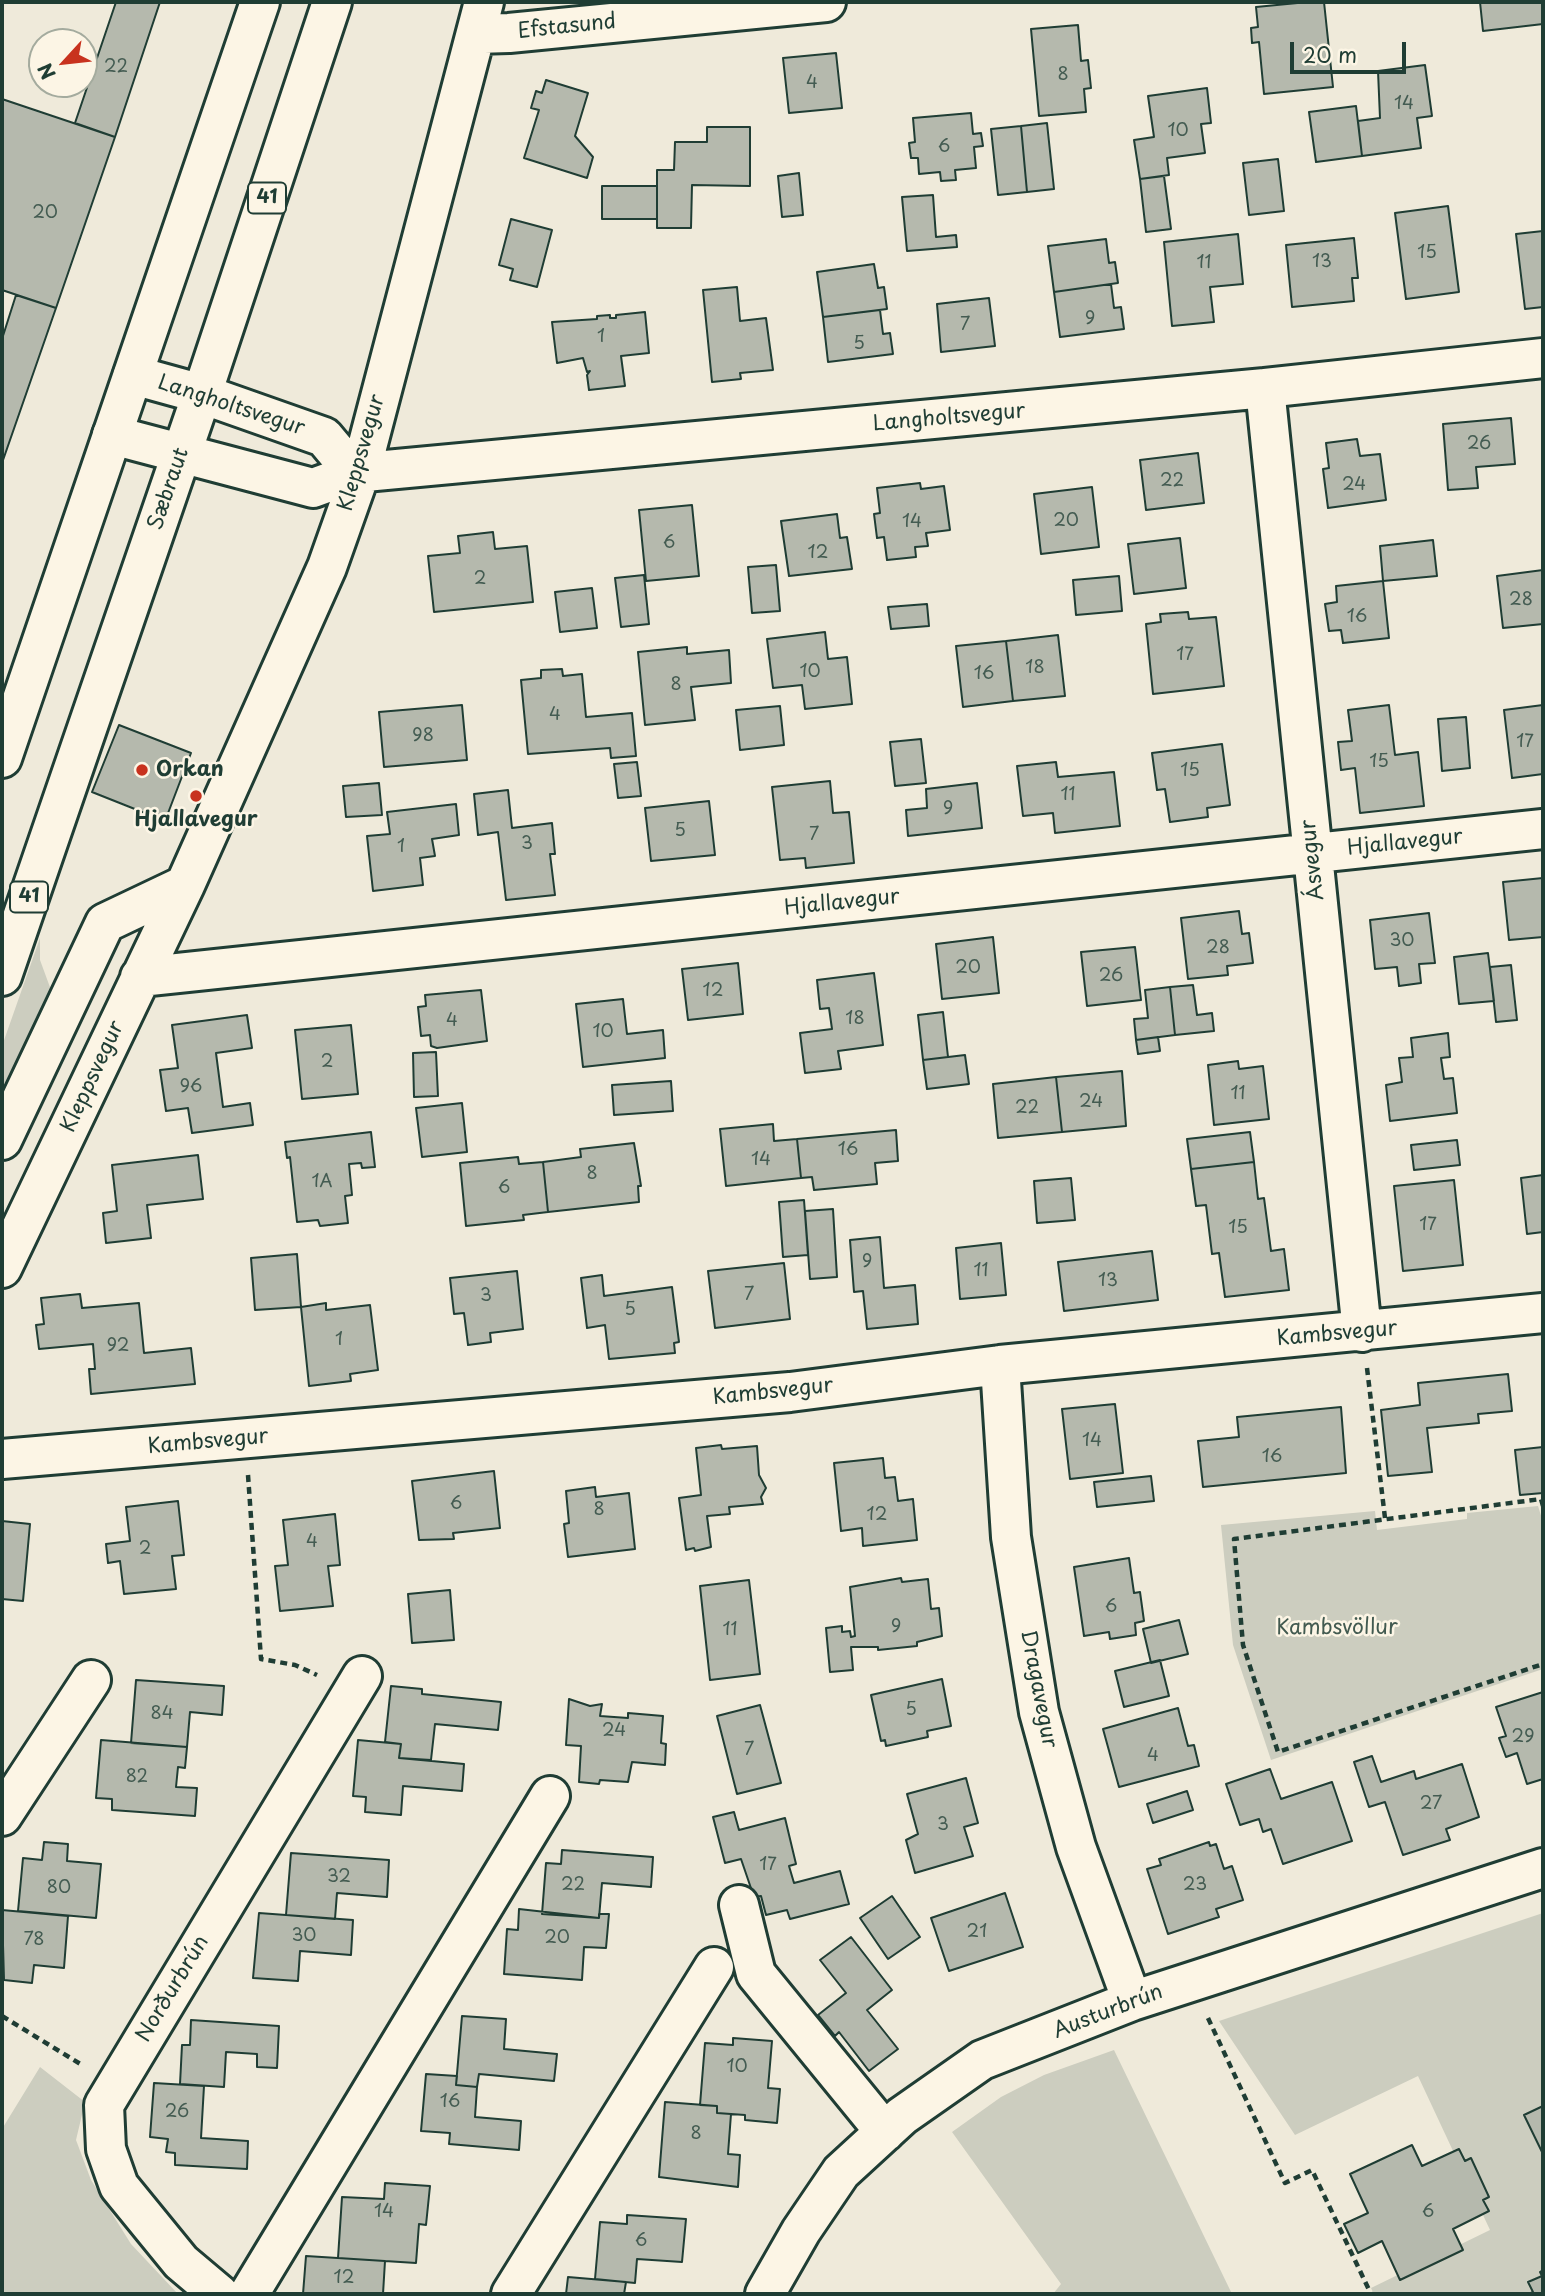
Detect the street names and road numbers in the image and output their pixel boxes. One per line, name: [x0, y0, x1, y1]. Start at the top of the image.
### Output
street label: Efstasund: [517, 9, 617, 45]
road number: 41: [248, 182, 286, 214]
street label: Langholtsvegur: [154, 370, 308, 442]
street label: Kleppsvegur: [333, 392, 391, 514]
street label: Langholtsvegur: [872, 399, 1026, 437]
street label: Sæbraut: [143, 445, 195, 533]
street label: Ásvegur: [1296, 818, 1330, 902]
street label: Hjallavegur: [1346, 824, 1464, 862]
road number: 41: [10, 882, 48, 912]
street label: Hjallavegur: [783, 884, 901, 922]
street label: Kleppsvegur: [56, 1017, 130, 1137]
street label: Kambsvegur: [1276, 1316, 1398, 1352]
street label: Kambsvegur: [712, 1373, 834, 1411]
street label: Kambsvegur: [147, 1424, 269, 1460]
street label: Dragavegur: [1014, 1628, 1062, 1750]
street label: Norðurbrún: [131, 1931, 215, 2047]
street label: Austurbrún: [1050, 1980, 1166, 2044]

